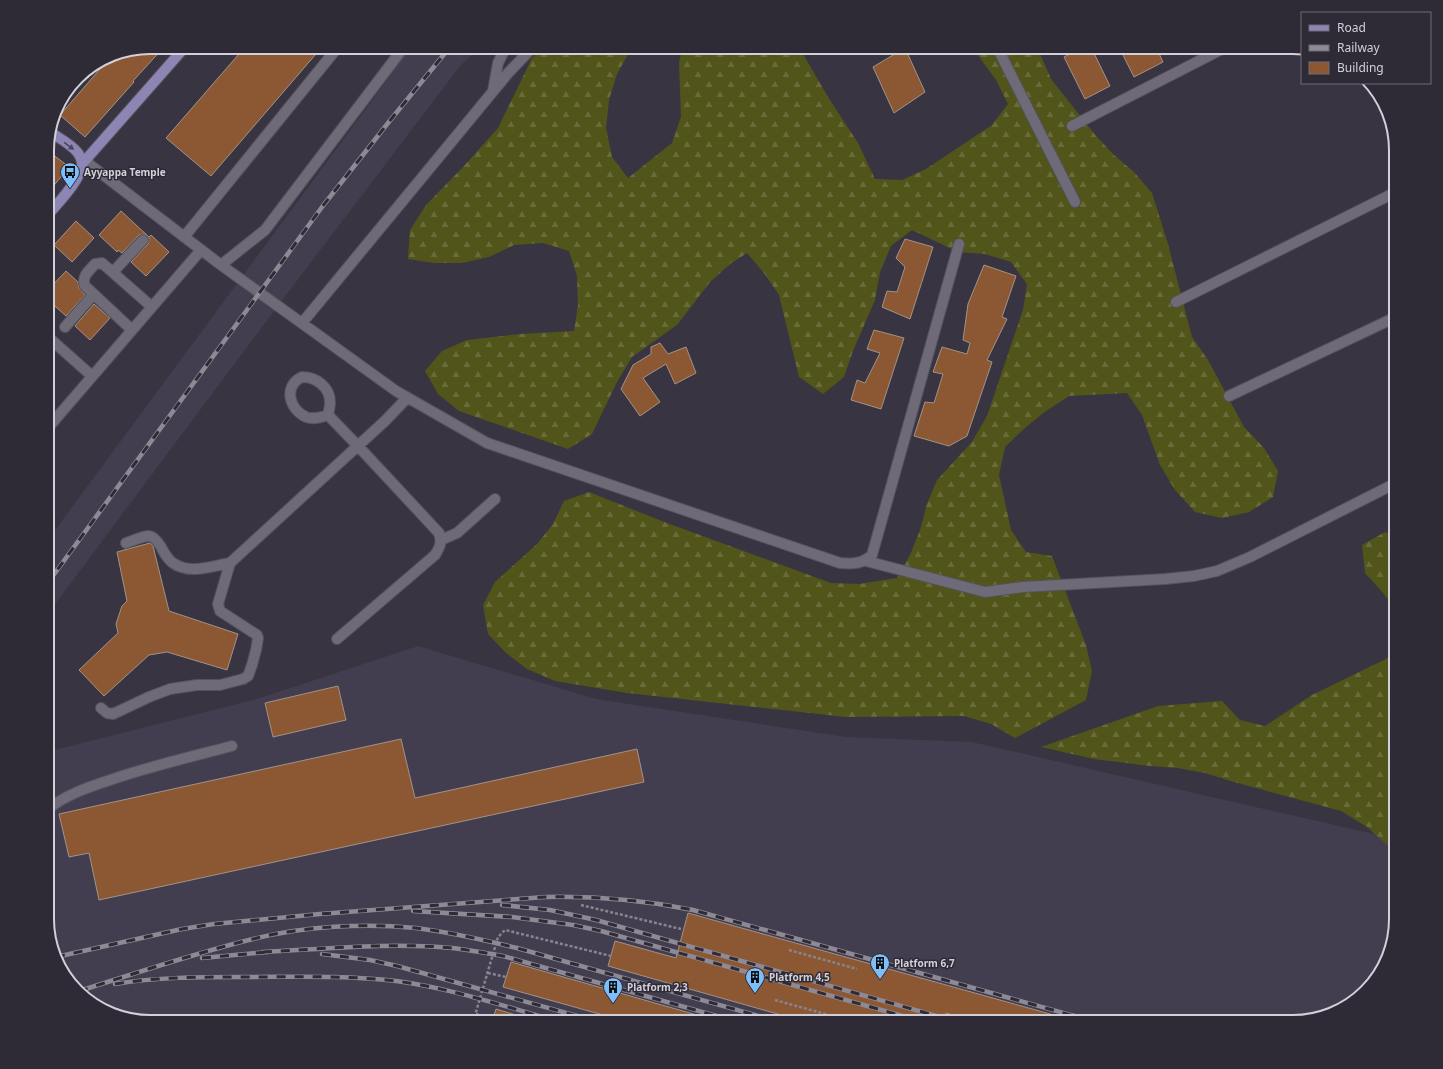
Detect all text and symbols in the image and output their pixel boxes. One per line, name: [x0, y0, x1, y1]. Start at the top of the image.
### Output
legend: [1301, 12, 1431, 84]
text: Road: [1337, 19, 1366, 36]
text: Railway: [1337, 39, 1381, 56]
text: Building: [1337, 59, 1384, 76]
one-way arrow: [64, 142, 75, 150]
bus stop icon: Ayyappa Temple: [59, 161, 81, 189]
place label: Ayyappa Temple: [84, 165, 166, 179]
building icon: Platform 6,7: [869, 952, 891, 980]
place label: Platform 6,7: [894, 956, 955, 970]
building icon: Platform 4,5: [744, 966, 766, 994]
place label: Platform 4,5: [769, 970, 830, 984]
building icon: Platform 2,3: [602, 976, 624, 1004]
place label: Platform 2,3: [627, 980, 688, 994]

